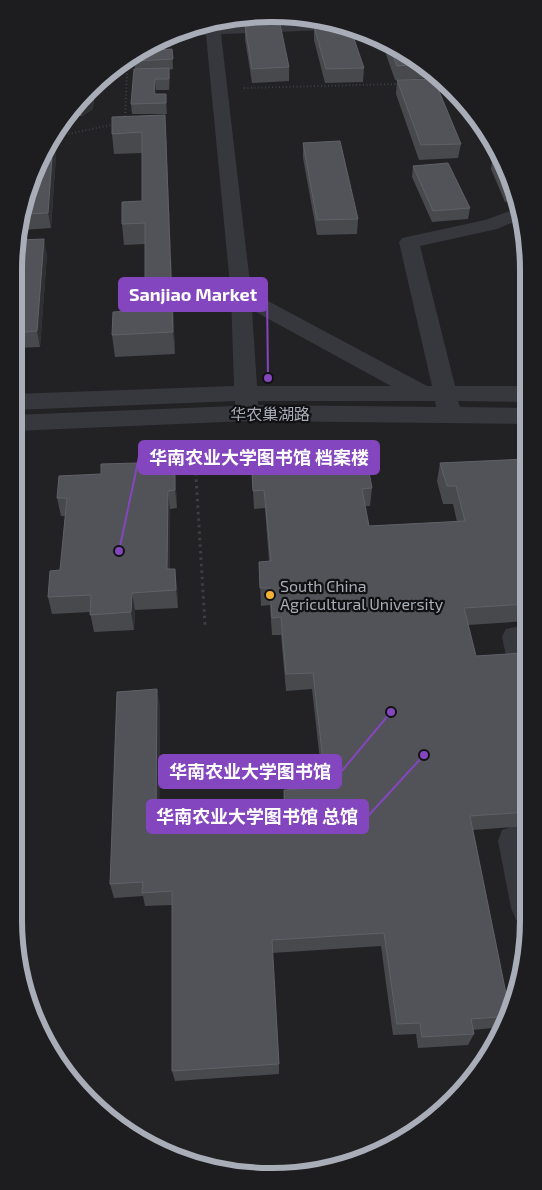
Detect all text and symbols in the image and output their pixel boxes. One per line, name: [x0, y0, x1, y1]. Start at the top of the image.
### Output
callout: Sanjiao Market: [119, 278, 267, 311]
text: Sanjiao Market: [129, 283, 258, 305]
street label: 华农巢湖路: [230, 404, 310, 423]
callout: 华南农业大学图书馆 档案楼: [139, 441, 379, 474]
text: 华南农业大学图书馆 档案楼: [149, 446, 369, 468]
place label: South China Agricultural University: [280, 576, 444, 613]
marker: South China Agricultural University: [264, 589, 276, 601]
callout: 华南农业大学图书馆: [159, 755, 341, 788]
text: 华南农业大学图书馆: [169, 760, 331, 782]
callout: 华南农业大学图书馆 总馆: [147, 800, 368, 833]
text: 华南农业大学图书馆 总馆: [156, 805, 358, 827]

